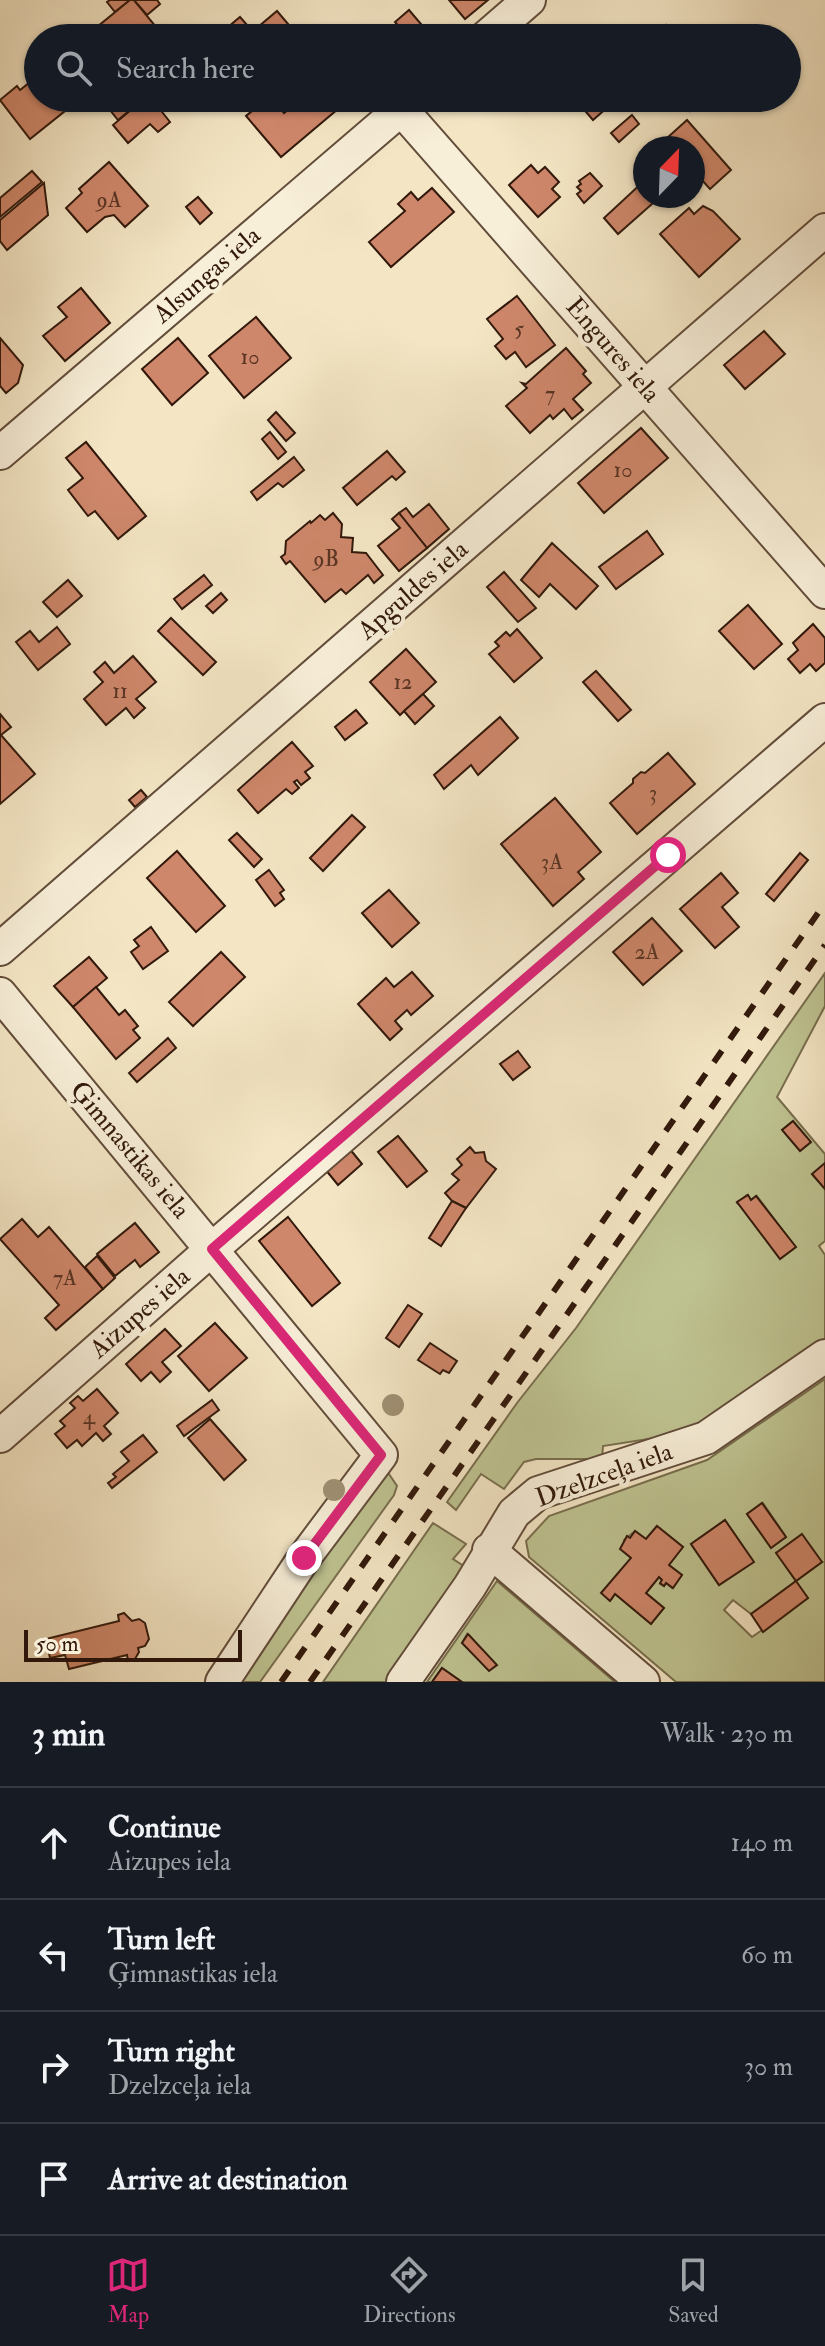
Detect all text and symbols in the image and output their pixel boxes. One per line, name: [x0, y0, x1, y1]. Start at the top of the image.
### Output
search box: [24, 24, 801, 112]
icon: search: [52, 46, 96, 90]
text: Search here: [116, 50, 255, 87]
north arrow: [633, 136, 705, 208]
house number: 9A: [94, 186, 122, 214]
street label: Alsungas iela: [146, 219, 267, 331]
street label: Engures iela: [559, 291, 667, 409]
house number: 5: [514, 315, 524, 343]
house number: 10: [240, 343, 260, 371]
house number: 7: [545, 380, 555, 408]
house number: 10: [613, 456, 633, 484]
street label: Apguldes iela: [351, 533, 476, 648]
house number: 9B: [311, 545, 339, 573]
house number: 12: [393, 668, 413, 696]
house number: 11: [112, 677, 128, 705]
house number: 3: [649, 779, 657, 807]
route start: [650, 837, 686, 873]
house number: 3A: [541, 848, 563, 876]
house number: 2A: [634, 938, 660, 966]
street label: Ģimnastikas iela: [63, 1075, 197, 1225]
street label: Aizupes iela: [82, 1260, 198, 1367]
house number: 7A: [53, 1264, 77, 1292]
house number: 4: [83, 1403, 96, 1431]
street label: Dzelzceļa iela: [531, 1435, 677, 1515]
route end: [286, 1540, 322, 1576]
scale bar: [24, 1626, 242, 1662]
text: 50 m: [36, 1630, 78, 1658]
text: 3 min: [32, 1713, 105, 1756]
text: Walk · 230 m: [661, 1718, 793, 1750]
text: Continue: [108, 1809, 221, 1846]
icon: ahead: [32, 1821, 76, 1865]
text: 140 m: [731, 1827, 793, 1859]
text: Aizupes iela: [108, 1846, 231, 1878]
text: Turn left: [108, 1921, 215, 1958]
icon: left: [32, 1933, 76, 1977]
text: 60 m: [741, 1939, 793, 1971]
text: Ģimnastikas iela: [108, 1958, 278, 1990]
text: Turn right: [108, 2033, 235, 2070]
icon: right: [32, 2045, 76, 2089]
text: 30 m: [744, 2051, 793, 2083]
text: Dzelzceļa iela: [108, 2070, 251, 2102]
icon: arrive: [32, 2157, 76, 2201]
text: Arrive at destination: [108, 2161, 348, 2198]
tab: Map: [106, 2253, 150, 2329]
tab: Directions: [363, 2253, 456, 2329]
tab: Saved: [668, 2253, 719, 2329]

